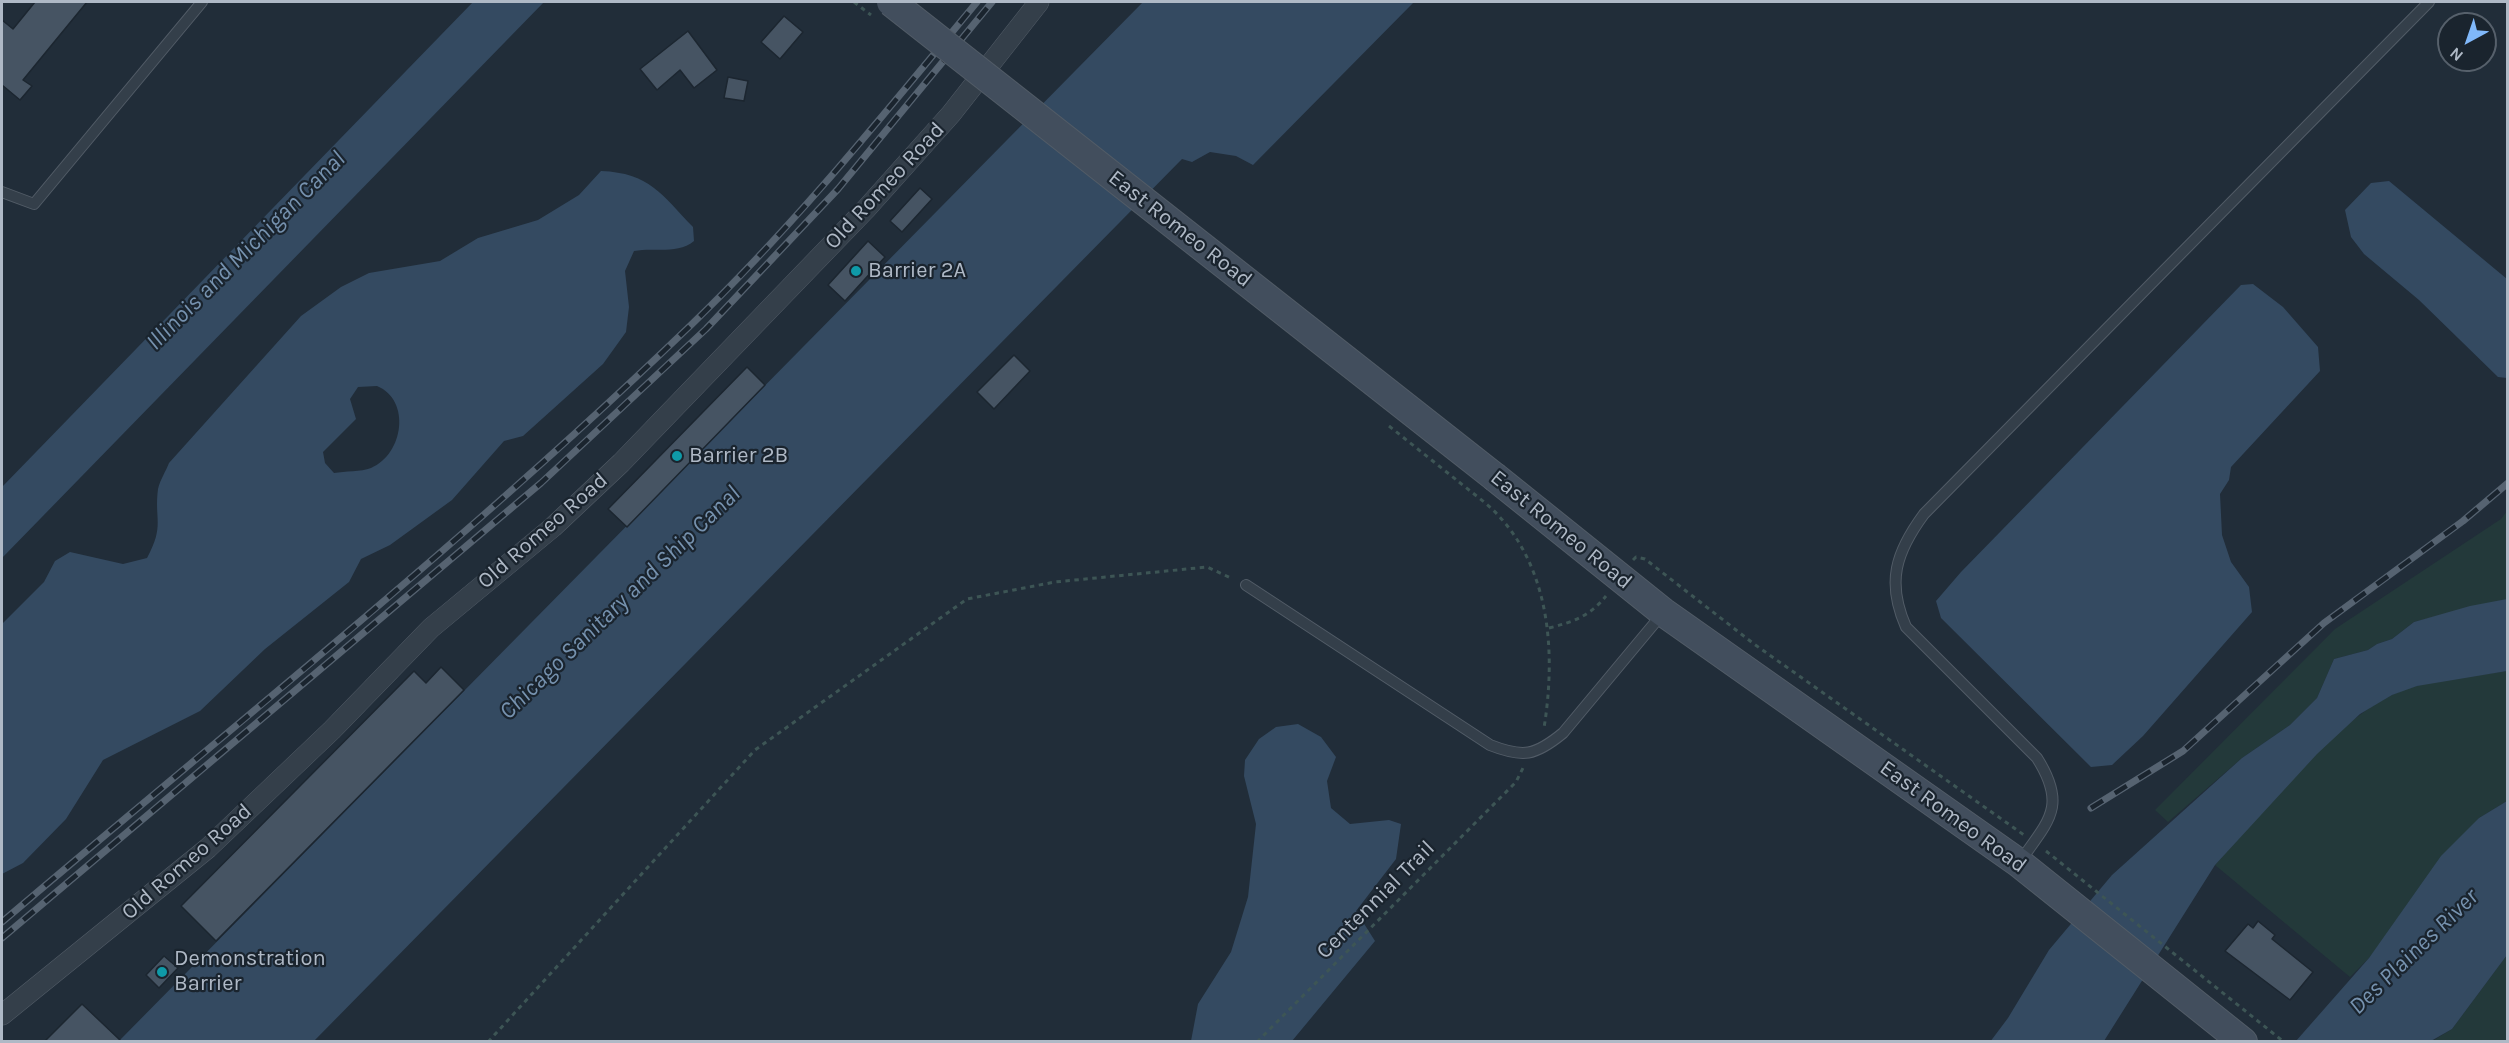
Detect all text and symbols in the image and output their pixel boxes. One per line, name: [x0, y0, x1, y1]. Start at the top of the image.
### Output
north arrow: [2437, 12, 2497, 72]
text: N: [2446, 44, 2467, 66]
street label: Old Romeo Road: [819, 117, 951, 255]
water label: Illinois and Michigan Canal: [140, 145, 352, 357]
street label: East Romeo Road: [1103, 165, 1257, 293]
place label: Barrier 2A: [868, 258, 966, 284]
marker: Barrier 2A: [849, 264, 863, 278]
place label: Barrier 2B: [689, 443, 788, 469]
marker: Barrier 2B: [670, 449, 684, 463]
street label: East Romeo Road: [1485, 465, 1637, 595]
street label: Old Romeo Road: [472, 467, 614, 595]
water label: Chicago Sanitary and Ship Canal: [493, 480, 747, 726]
street label: East Romeo Road: [1875, 755, 2031, 879]
street label: Old Romeo Road: [116, 798, 258, 926]
street label: Centennial Trail: [1311, 835, 1441, 965]
water label: Des Plaines River: [2343, 883, 2485, 1021]
place label: Demonstration Barrier: [174, 946, 326, 998]
marker: Demonstration Barrier: [155, 965, 169, 979]

